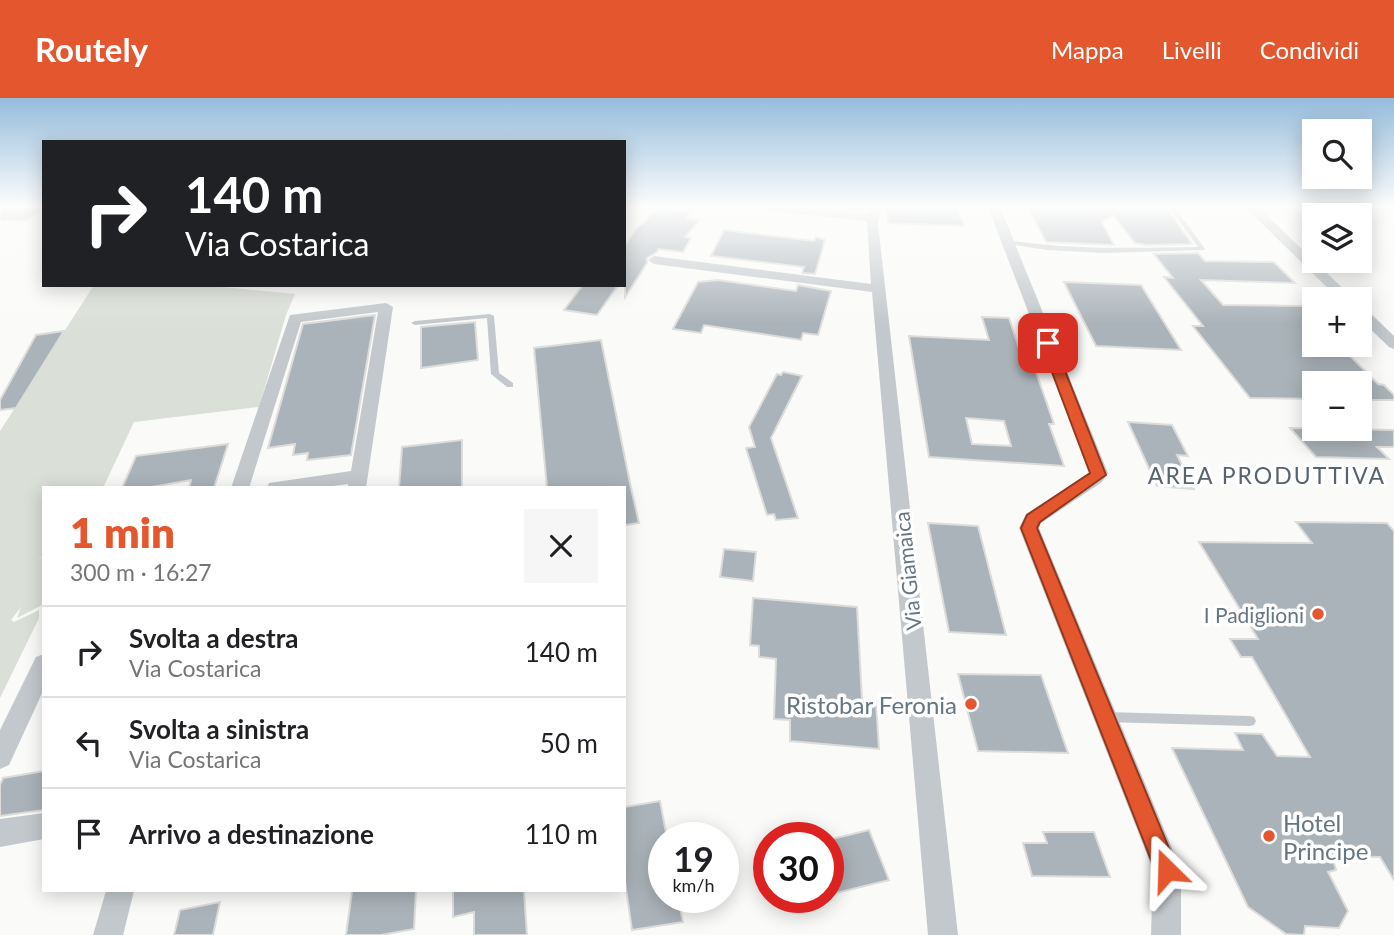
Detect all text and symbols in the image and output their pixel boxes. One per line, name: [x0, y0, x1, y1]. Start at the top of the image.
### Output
text: Routely: [35, 29, 148, 69]
text: Mappa: [1051, 35, 1124, 64]
text: Livelli: [1162, 35, 1222, 64]
text: Condividi: [1260, 35, 1359, 64]
map controls: [1302, 119, 1372, 441]
button: search: [1302, 119, 1372, 189]
text: 140 m: [185, 165, 323, 223]
icon: right: [70, 168, 161, 259]
button: layers: [1302, 203, 1372, 273]
text: Via Costarica: [185, 224, 369, 263]
button: +: [1302, 287, 1372, 357]
pin: [1018, 313, 1078, 373]
icon: arrive: [1029, 324, 1067, 362]
button: −: [1302, 371, 1372, 441]
district label: AREA PRODUTTIVA: [1148, 461, 1386, 489]
text: 1 min: [70, 507, 175, 557]
button: close: [524, 509, 598, 583]
street label: Via Giamaica: [888, 511, 926, 631]
text: 300 m · 16:27: [70, 558, 212, 586]
place label: I Padiglioni: [1204, 602, 1304, 627]
marker: I Padiglioni: [1310, 606, 1326, 622]
text: Svolta a destra: [129, 622, 299, 654]
icon: right: [70, 633, 108, 671]
text: 140 m: [525, 636, 598, 668]
text: Via Costarica: [129, 654, 262, 682]
place label: Ristobar Feronia: [786, 690, 957, 719]
marker: Ristobar Feronia: [963, 696, 979, 712]
text: Svolta a sinistra: [129, 713, 309, 745]
icon: left: [70, 724, 108, 762]
text: 50 m: [540, 727, 598, 759]
text: Via Costarica: [129, 745, 262, 773]
place label: Hotel Principe: [1283, 808, 1368, 865]
icon: arrive: [70, 815, 108, 853]
text: Arrivo a destinazione: [129, 818, 374, 850]
text: 110 m: [525, 818, 598, 850]
speed limit sign: 30: [753, 822, 844, 913]
marker: Hotel Principe: [1261, 828, 1277, 844]
position arrow: [1130, 833, 1204, 907]
text: 19: [673, 837, 714, 879]
text: km/h: [672, 874, 715, 896]

